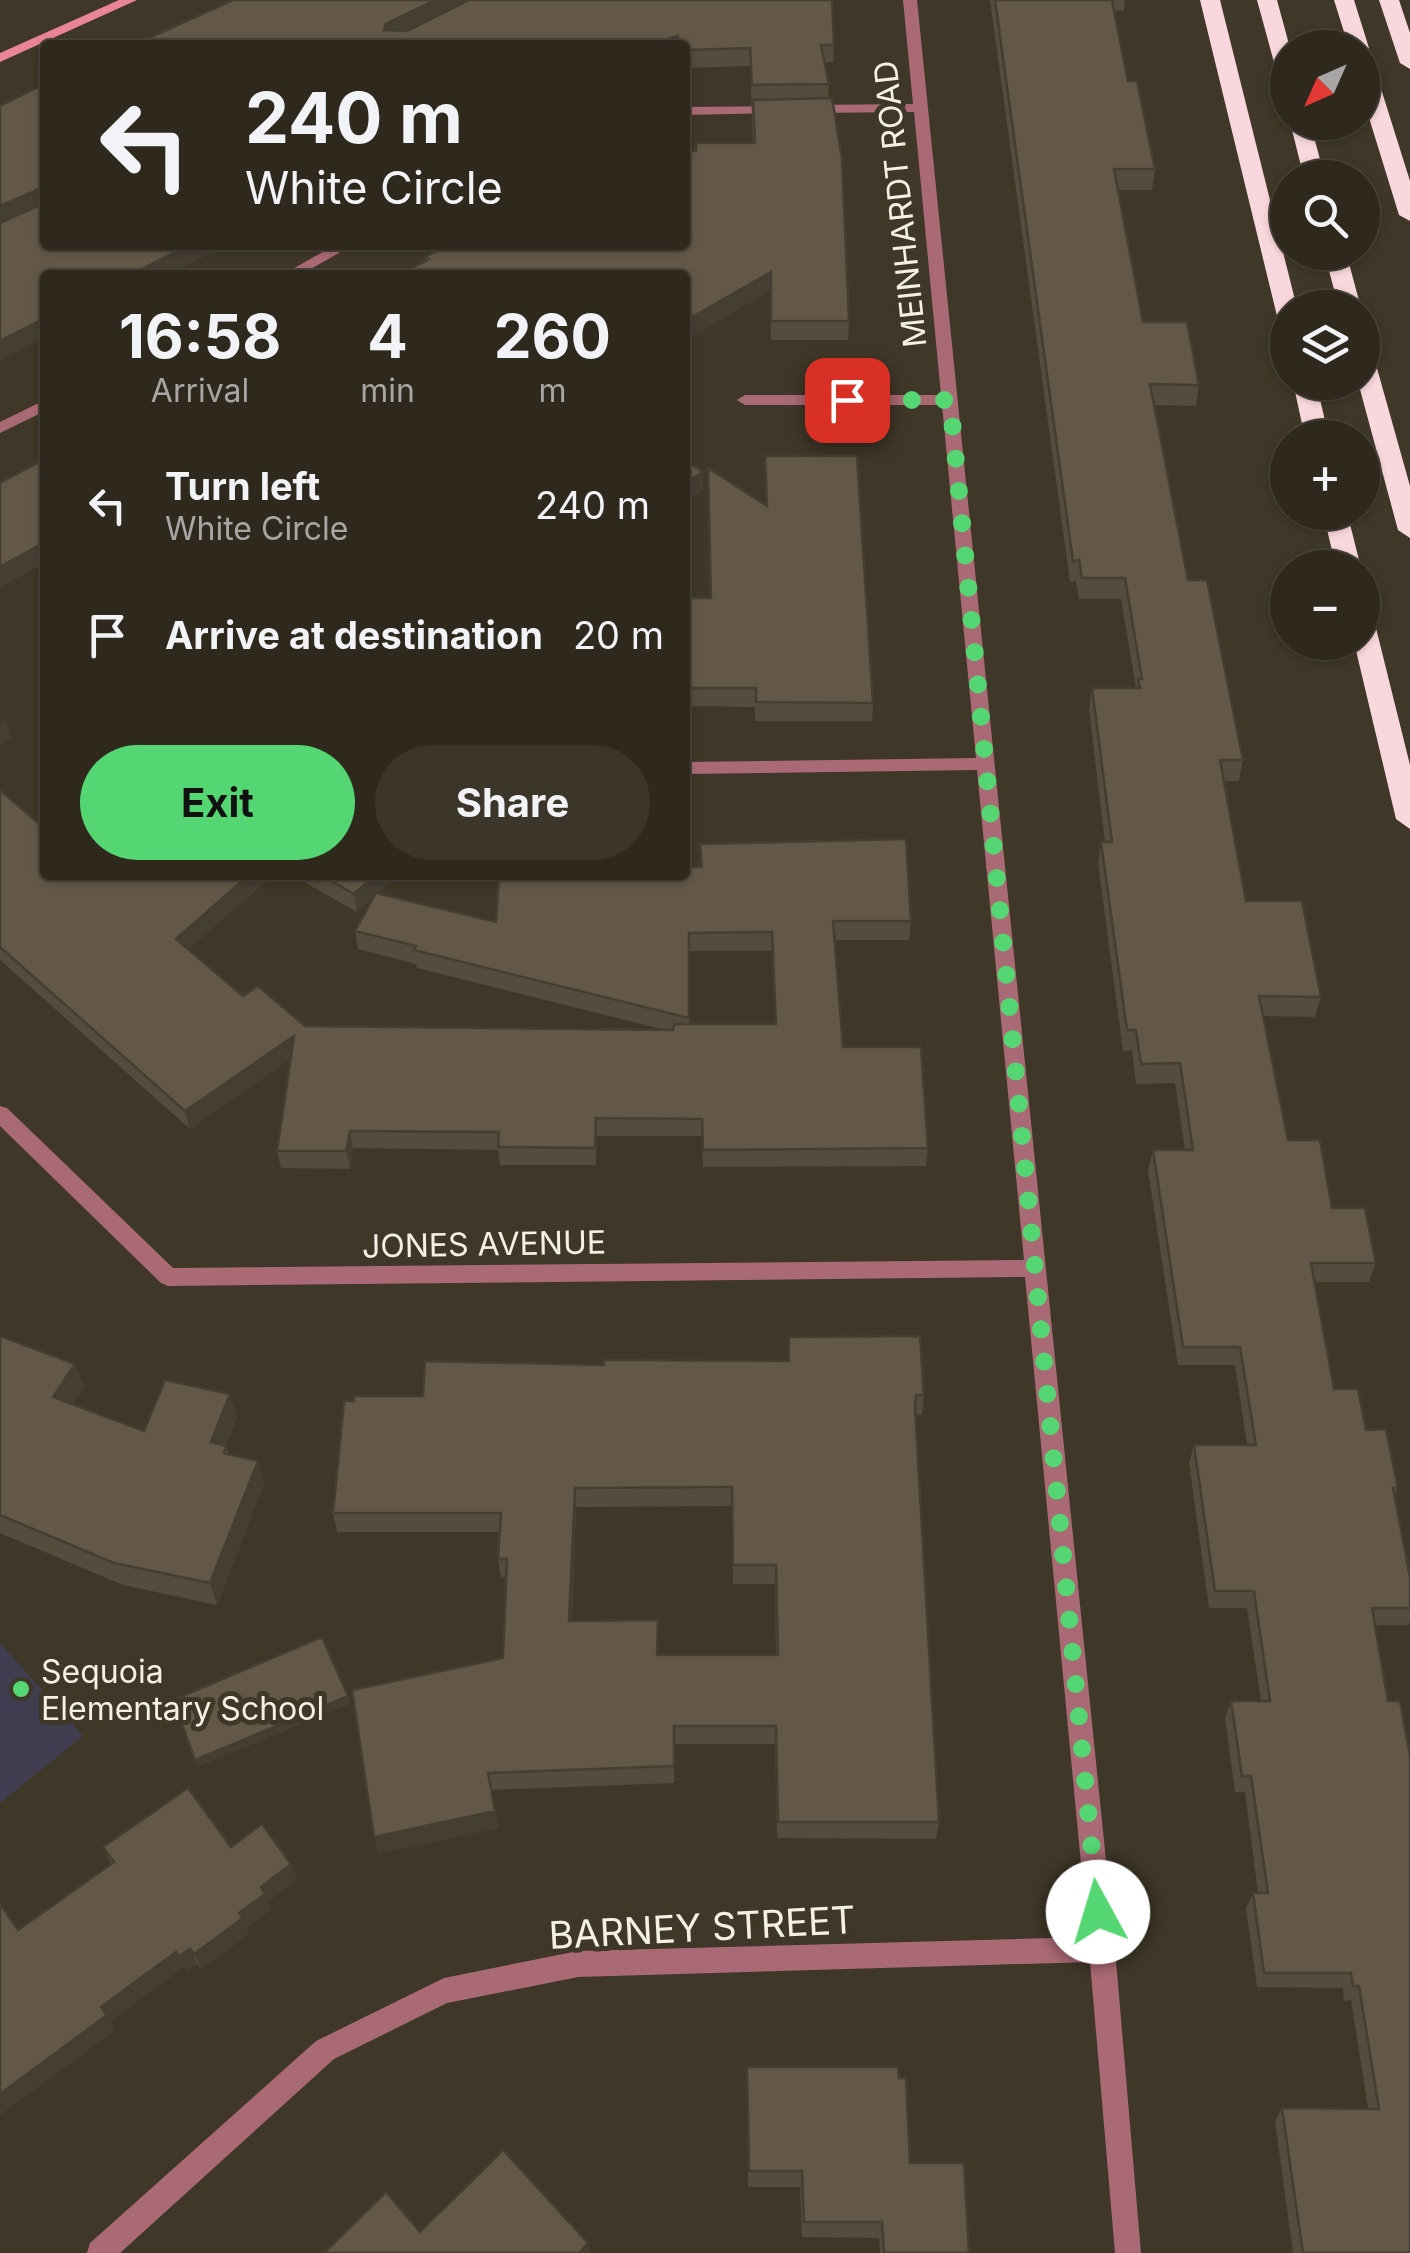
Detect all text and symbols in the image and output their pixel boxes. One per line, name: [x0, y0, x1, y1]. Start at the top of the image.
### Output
north arrow: [1270, 30, 1380, 140]
map controls: [1270, 30, 1380, 660]
street label: MEINHARDT ROAD: [866, 59, 934, 349]
text: 240 m: [245, 75, 463, 160]
icon: left: [80, 80, 210, 210]
text: White Circle: [245, 160, 503, 215]
button: search: [1270, 160, 1380, 270]
button: layers: [1270, 290, 1380, 400]
text: 16:58: [119, 300, 281, 372]
text: 4: [367, 300, 408, 372]
text: 260: [494, 300, 611, 372]
pin: [805, 358, 890, 443]
text: Arrival: [151, 371, 249, 410]
text: min: [360, 371, 415, 410]
text: m: [538, 371, 566, 410]
icon: arrive: [820, 373, 875, 428]
button: +: [1270, 420, 1380, 530]
text: Turn left: [165, 463, 320, 509]
icon: left: [80, 478, 135, 533]
text: 240 m: [535, 482, 650, 528]
text: White Circle: [165, 509, 348, 548]
button: −: [1270, 550, 1380, 660]
icon: arrive: [80, 608, 135, 663]
text: Arrive at destination: [165, 612, 543, 658]
text: 20 m: [573, 612, 664, 658]
button: Exit: [80, 745, 355, 860]
button: Share: [375, 745, 650, 860]
street label: JONES AVENUE: [362, 1222, 606, 1266]
place label: Sequoia Elementary School: [41, 1652, 324, 1728]
marker: Sequoia Elementary School: [10, 1678, 32, 1700]
position arrow: [1046, 1860, 1150, 1964]
street label: BARNEY STREET: [547, 1896, 857, 1958]

